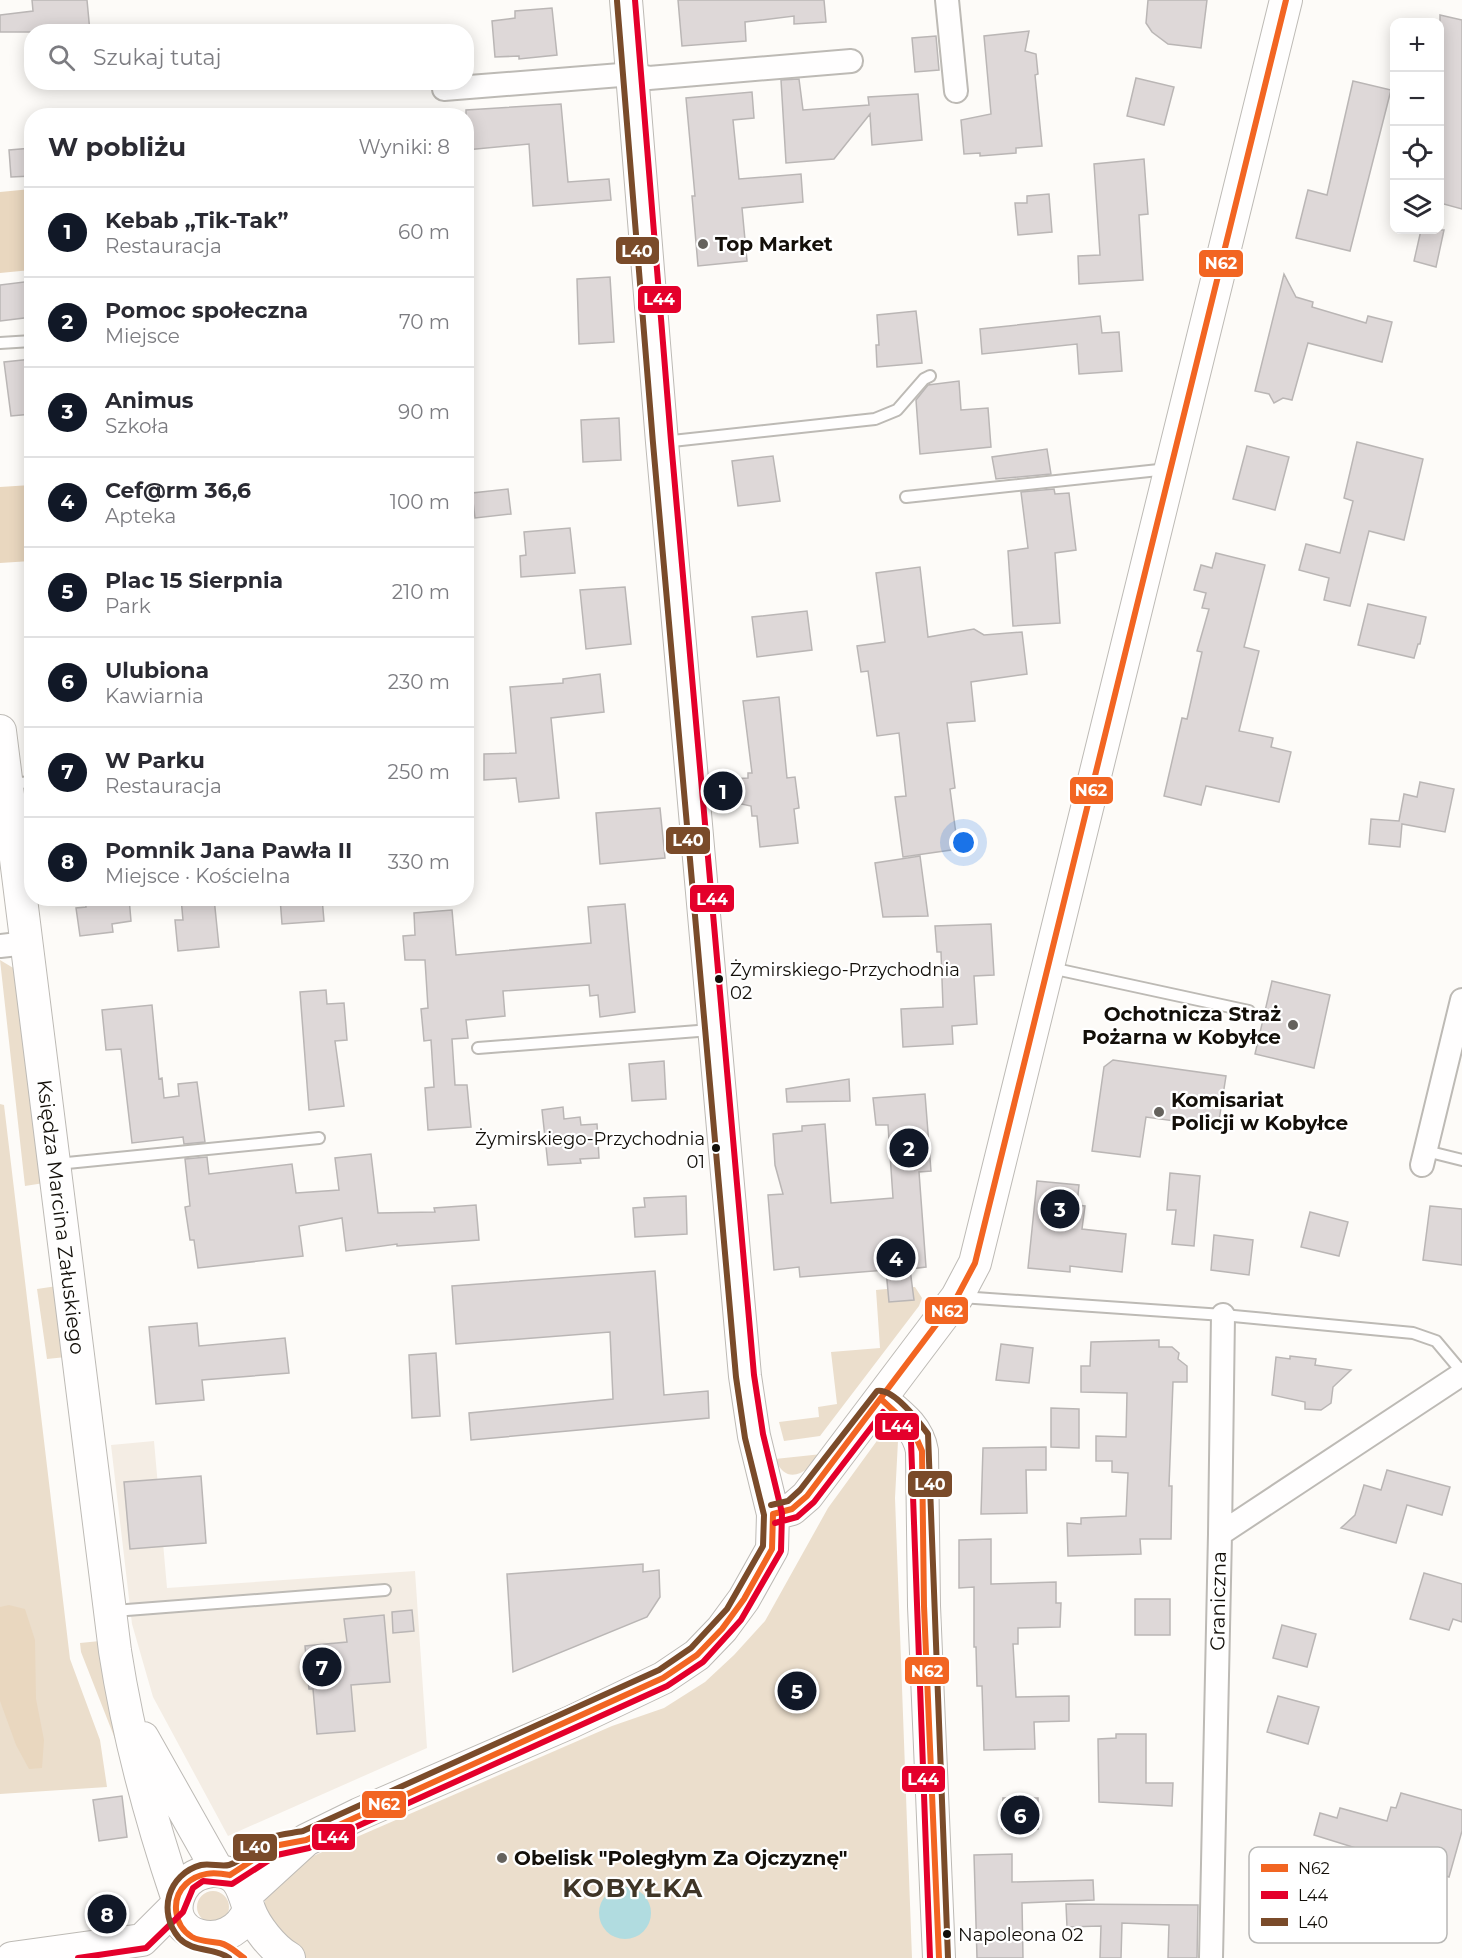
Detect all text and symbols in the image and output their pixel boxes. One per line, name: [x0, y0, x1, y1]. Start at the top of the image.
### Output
map controls: [1390, 18, 1444, 234]
button: +: [1390, 18, 1444, 72]
search box: [24, 24, 474, 90]
icon: search: [45, 41, 78, 74]
text: Szukaj tutaj: [93, 44, 221, 71]
button: −: [1390, 72, 1444, 126]
button: locate: [1390, 126, 1444, 180]
text: W pobliżu: [48, 131, 186, 163]
text: Wyniki: 8: [358, 135, 450, 159]
button: layers: [1390, 180, 1444, 234]
text: Kebab „Tik-Tak”: [105, 207, 289, 234]
text: 1: [64, 220, 71, 244]
text: 60 m: [398, 220, 450, 244]
place label: Top Market: [715, 232, 833, 256]
text: Restauracja: [105, 234, 222, 258]
line badge: L40: [615, 236, 660, 265]
marker: Top Market: [696, 237, 710, 251]
text: L40: [621, 242, 653, 261]
line badge: N62: [1198, 249, 1244, 278]
text: N62: [1205, 254, 1237, 273]
line badge: L44: [637, 285, 682, 314]
text: L44: [643, 290, 675, 309]
text: Pomoc społeczna: [105, 297, 308, 324]
text: 2: [62, 310, 73, 334]
text: 70 m: [399, 310, 450, 334]
text: Miejsce: [105, 324, 180, 348]
text: Animus: [105, 387, 194, 414]
text: 3: [62, 400, 73, 424]
text: 90 m: [398, 400, 450, 424]
text: Szkoła: [105, 414, 169, 438]
text: Cef@rm 36,6: [105, 477, 251, 504]
text: 4: [61, 490, 74, 514]
text: 100 m: [390, 490, 450, 514]
text: Apteka: [105, 504, 176, 528]
text: Plac 15 Sierpnia: [105, 567, 283, 594]
text: 5: [62, 580, 73, 604]
text: 210 m: [392, 580, 450, 604]
text: Park: [105, 594, 151, 618]
text: Ulubiona: [105, 657, 209, 684]
text: 6: [61, 670, 74, 694]
text: 230 m: [388, 670, 450, 694]
text: Kawiarnia: [105, 684, 204, 708]
text: W Parku: [105, 747, 205, 774]
text: 7: [61, 760, 74, 784]
text: 250 m: [388, 760, 450, 784]
pin: 1: [704, 768, 742, 814]
text: Restauracja: [105, 774, 222, 798]
line badge: N62: [1069, 776, 1114, 805]
text: N62: [1075, 781, 1107, 800]
line badge: L40: [665, 826, 711, 855]
your location: [949, 828, 978, 857]
text: L40: [672, 831, 704, 850]
text: Pomnik Jana Pawła II: [105, 837, 352, 864]
text: 8: [61, 850, 74, 874]
text: 330 m: [388, 850, 450, 874]
text: Miejsce · Kościelna: [105, 864, 291, 888]
line badge: L44: [689, 884, 735, 913]
text: L44: [696, 890, 728, 909]
place label: Żymirskiego-Przychodnia 02: [730, 959, 960, 1004]
marker: Żymirskiego-Przychodnia 02: [713, 973, 725, 985]
place label: Ochotnicza Straż Pożarna w Kobyłce: [1082, 1002, 1281, 1049]
marker: Ochotnicza Straż Pożarna w Kobyłce: [1286, 1018, 1300, 1032]
street label: Księdza Marcina Załuskiego: [32, 1078, 90, 1356]
place label: Komisariat Policji w Kobyłce: [1171, 1088, 1348, 1135]
marker: Komisariat Policji w Kobyłce: [1152, 1105, 1166, 1119]
pin: 2: [890, 1126, 928, 1170]
place label: Żymirskiego-Przychodnia 01: [475, 1128, 705, 1173]
marker: Żymirskiego-Przychodnia 01: [710, 1142, 722, 1154]
pin: 3: [1040, 1186, 1080, 1232]
pin: 4: [876, 1236, 916, 1280]
line badge: N62: [924, 1296, 969, 1325]
text: N62: [931, 1302, 963, 1321]
line badge: L44: [874, 1412, 920, 1441]
text: L44: [881, 1417, 913, 1436]
line badge: L40: [907, 1470, 953, 1498]
text: L40: [914, 1475, 946, 1494]
street label: Graniczna: [1205, 1551, 1231, 1651]
pin: 7: [302, 1644, 342, 1690]
line badge: N62: [904, 1656, 950, 1685]
text: N62: [911, 1662, 943, 1681]
pin: 5: [778, 1668, 816, 1714]
line badge: L44: [901, 1765, 946, 1793]
text: L44: [907, 1770, 939, 1789]
line badge: N62: [361, 1790, 407, 1819]
pin: 6: [1000, 1792, 1040, 1838]
text: N62: [368, 1795, 400, 1814]
line badge: L44: [311, 1823, 356, 1851]
text: L44: [317, 1828, 349, 1847]
line badge: L40: [232, 1833, 278, 1862]
text: L40: [239, 1838, 271, 1857]
place label: Obelisk "Poległym Za Ojczyznę": [514, 1846, 847, 1870]
legend: [1249, 1847, 1447, 1943]
marker: Obelisk "Poległym Za Ojczyznę": [495, 1851, 509, 1865]
text: N62: [1298, 1859, 1330, 1878]
district label: KOBYŁKA: [562, 1872, 704, 1904]
text: L44: [1298, 1886, 1328, 1905]
pin: 8: [88, 1892, 126, 1936]
text: L40: [1298, 1913, 1328, 1932]
place label: Napoleona 02: [958, 1924, 1083, 1946]
marker: Napoleona 02: [941, 1928, 953, 1940]

